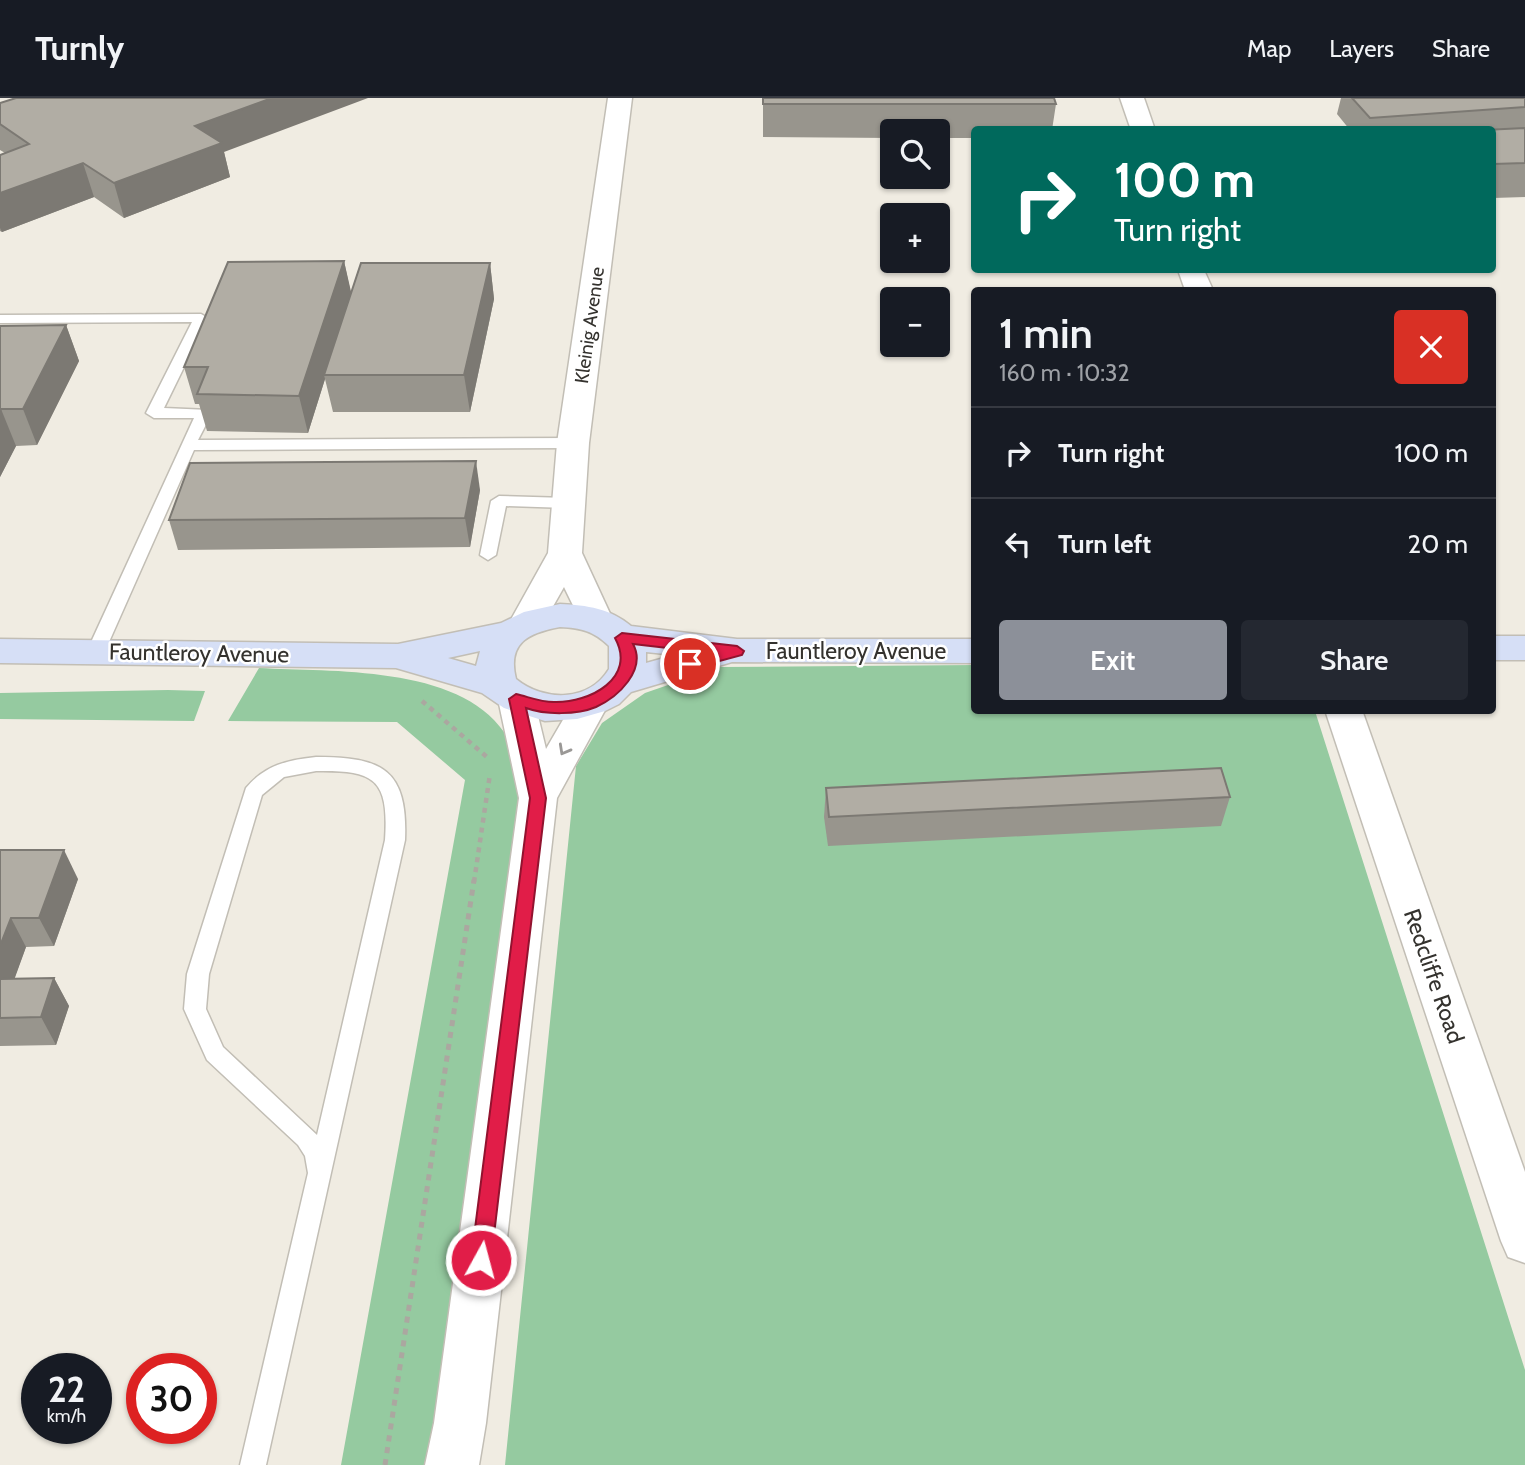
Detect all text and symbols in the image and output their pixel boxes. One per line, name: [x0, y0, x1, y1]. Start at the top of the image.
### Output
text: Turnly: [35, 28, 124, 68]
text: Map: [1247, 34, 1291, 63]
text: Layers: [1329, 34, 1394, 63]
text: Share: [1432, 34, 1490, 63]
map controls: [880, 119, 950, 357]
button: search: [880, 119, 950, 189]
text: 100 m: [1114, 150, 1255, 209]
icon: right: [999, 154, 1090, 245]
button: +: [880, 203, 950, 273]
text: Turn right: [1114, 210, 1241, 249]
street label: Kleinig Avenue: [570, 265, 609, 385]
button: −: [880, 287, 950, 357]
text: 1 min: [999, 307, 1093, 359]
button: close: [1394, 310, 1468, 384]
text: 160 m · 10:32: [999, 359, 1130, 387]
icon: right: [999, 434, 1037, 472]
text: Turn right: [1058, 437, 1164, 469]
text: 100 m: [1395, 437, 1468, 469]
icon: left: [999, 525, 1037, 563]
text: Turn left: [1058, 528, 1151, 560]
text: 20 m: [1408, 528, 1468, 560]
button: Exit: [999, 620, 1227, 700]
button: Share: [1241, 620, 1468, 700]
pin: [660, 634, 720, 694]
street label: Fauntleroy Avenue: [109, 637, 290, 669]
street label: Fauntleroy Avenue: [766, 637, 946, 665]
icon: arrive: [671, 645, 709, 683]
one-way arrow: [559, 743, 572, 756]
street label: Redcliffe Road: [1398, 905, 1470, 1047]
position arrow: [444, 1223, 518, 1297]
speed limit sign: 30: [126, 1353, 217, 1444]
text: 22: [48, 1368, 85, 1411]
text: km/h: [47, 1405, 86, 1427]

